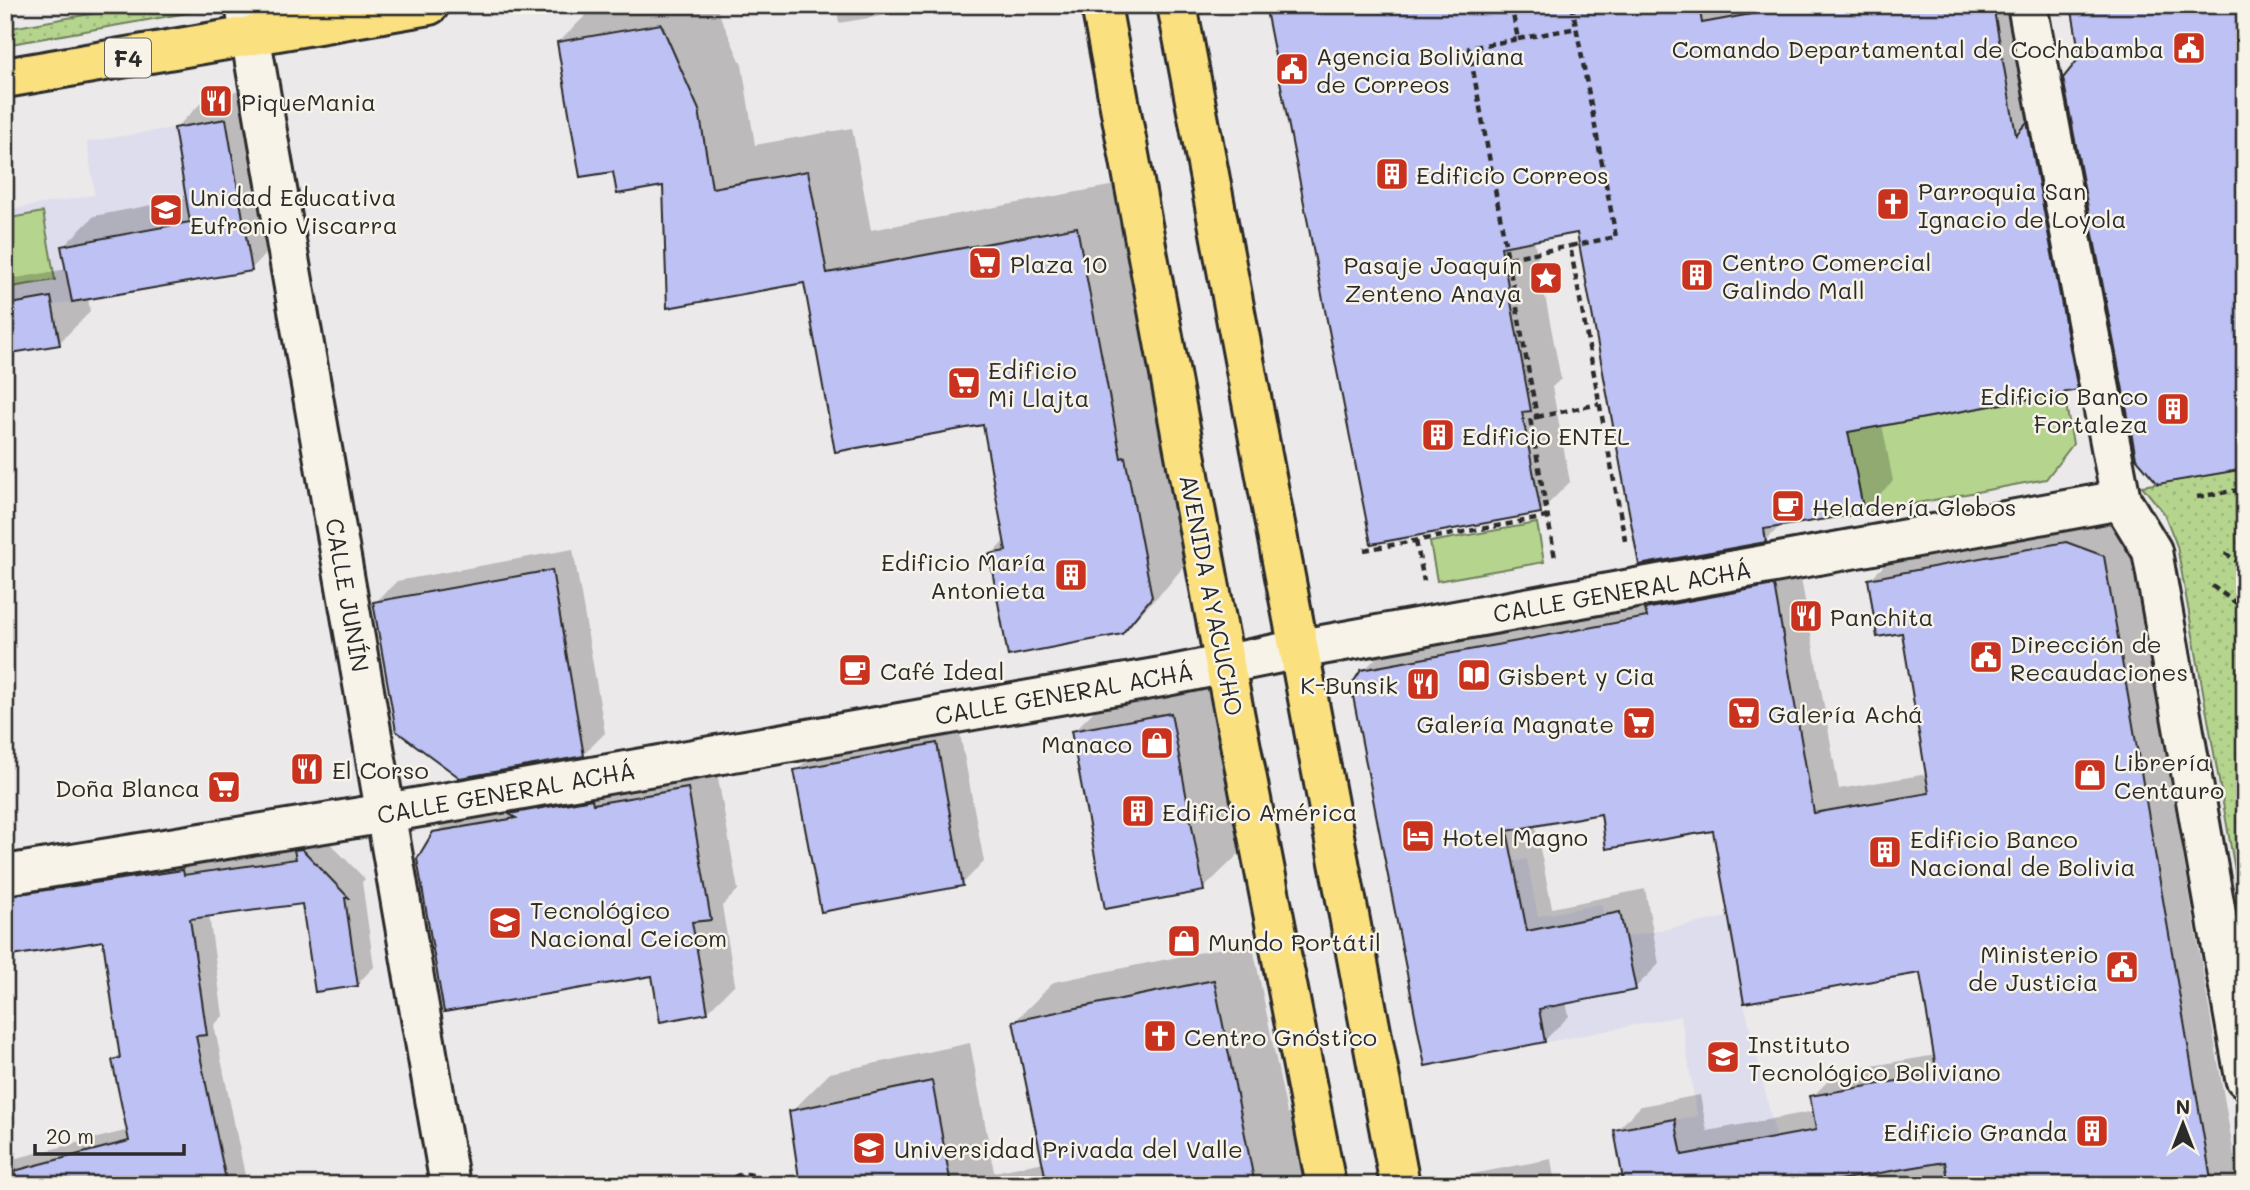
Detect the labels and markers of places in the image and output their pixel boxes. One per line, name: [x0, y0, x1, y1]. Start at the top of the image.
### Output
public building icon: Comando Departamental de Cochabamba: [2170, 29, 2208, 67]
place label: Comando Departamental de Cochabamba: [1672, 33, 2164, 64]
place label: Agencia Boliviana de Correos: [1316, 40, 1525, 99]
public building icon: Agencia Boliviana de Correos: [1273, 50, 1311, 88]
restaurant icon: PiqueMania: [197, 82, 235, 120]
place label: PiqueMania: [241, 86, 376, 117]
building icon: Edificio Correos: [1373, 155, 1411, 193]
place label: Edificio Correos: [1416, 159, 1609, 190]
place label: Parroquia San Ignacio de Loyola: [1918, 175, 2126, 234]
place label: Unidad Educativa Eufronio Viscarra: [190, 181, 398, 240]
church icon: Parroquia San Ignacio de Loyola: [1874, 185, 1912, 223]
school or university icon: Unidad Educativa Eufronio Viscarra: [147, 191, 185, 229]
supermarket icon: Plaza 10: [966, 244, 1004, 282]
place label: Centro Comercial Galindo Mall: [1722, 246, 1932, 305]
place label: Plaza 10: [1010, 248, 1107, 279]
place label: Pasaje Joaquín Zenteno Anaya: [1343, 249, 1522, 308]
building icon: Centro Comercial Galindo Mall: [1678, 256, 1716, 294]
place icon: Pasaje Joaquín Zenteno Anaya: [1527, 259, 1565, 297]
place label: Edificio Mi Llajta: [988, 354, 1089, 413]
supermarket icon: Edificio Mi Llajta: [945, 364, 983, 402]
place label: Edificio Banco Fortaleza: [1980, 380, 2148, 439]
building icon: Edificio Banco Fortaleza: [2154, 390, 2192, 428]
building icon: Edificio ENTEL: [1419, 416, 1457, 454]
place label: Edificio ENTEL: [1462, 420, 1630, 451]
cafe icon: Heladería Globos: [1769, 487, 1807, 525]
place label: Heladería Globos: [1812, 491, 2016, 522]
place label: Edificio María Antonieta: [881, 546, 1046, 605]
building icon: Edificio María Antonieta: [1052, 556, 1090, 594]
restaurant icon: Panchita: [1787, 597, 1825, 635]
place label: Panchita: [1830, 601, 1933, 632]
place label: Dirección de Recaudaciones: [2010, 628, 2188, 687]
public building icon: Dirección de Recaudaciones: [1967, 638, 2005, 676]
cafe icon: Café Ideal: [836, 651, 874, 689]
place label: Café Ideal: [880, 655, 1005, 686]
library icon: Gisbert y Cia: [1455, 656, 1493, 694]
place label: Gisbert y Cia: [1498, 660, 1655, 691]
restaurant icon: K-Bunsik: [1404, 665, 1442, 703]
place label: K-Bunsik: [1300, 669, 1398, 700]
supermarket icon: Galería Achá: [1725, 694, 1763, 732]
place label: Galería Achá: [1768, 698, 1923, 729]
supermarket icon: Galería Magnate: [1620, 704, 1658, 742]
place label: Galería Magnate: [1417, 708, 1614, 739]
shop icon: Manaco: [1138, 724, 1176, 762]
place label: Manaco: [1041, 728, 1132, 759]
place label: Librería Centauro: [2114, 746, 2224, 805]
restaurant icon: El Corso: [288, 750, 326, 788]
place label: El Corso: [332, 754, 429, 785]
shop icon: Librería Centauro: [2071, 756, 2109, 794]
supermarket icon: Doña Blanca: [205, 768, 243, 806]
place label: Doña Blanca: [55, 772, 200, 803]
building icon: Edificio América: [1119, 792, 1157, 830]
place label: Edificio América: [1162, 796, 1357, 827]
hotel icon: Hotel Magno: [1399, 817, 1437, 855]
place label: Hotel Magno: [1442, 821, 1588, 852]
place label: Edificio Banco Nacional de Bolivia: [1910, 823, 2136, 882]
building icon: Edificio Banco Nacional de Bolivia: [1866, 833, 1904, 871]
place label: Tecnológico Nacional Ceicom: [530, 894, 727, 953]
school or university icon: Tecnológico Nacional Ceicom: [486, 904, 524, 942]
shop icon: Mundo Portátil: [1165, 922, 1203, 960]
place label: Mundo Portátil: [1208, 926, 1381, 957]
place label: Ministerio de Justicia: [1968, 938, 2098, 997]
public building icon: Ministerio de Justicia: [2103, 948, 2141, 986]
church icon: Centro Gnóstico: [1141, 1017, 1179, 1055]
place label: Centro Gnóstico: [1184, 1021, 1377, 1052]
place label: Instituto Tecnológico Boliviano: [1748, 1028, 2000, 1087]
school or university icon: Instituto Tecnológico Boliviano: [1704, 1038, 1742, 1076]
building icon: Edificio Granda: [2073, 1112, 2111, 1150]
place label: Edificio Granda: [1883, 1116, 2068, 1147]
school or university icon: Universidad Privada del Valle: [850, 1129, 888, 1167]
place label: Universidad Privada del Valle: [894, 1133, 1243, 1164]

